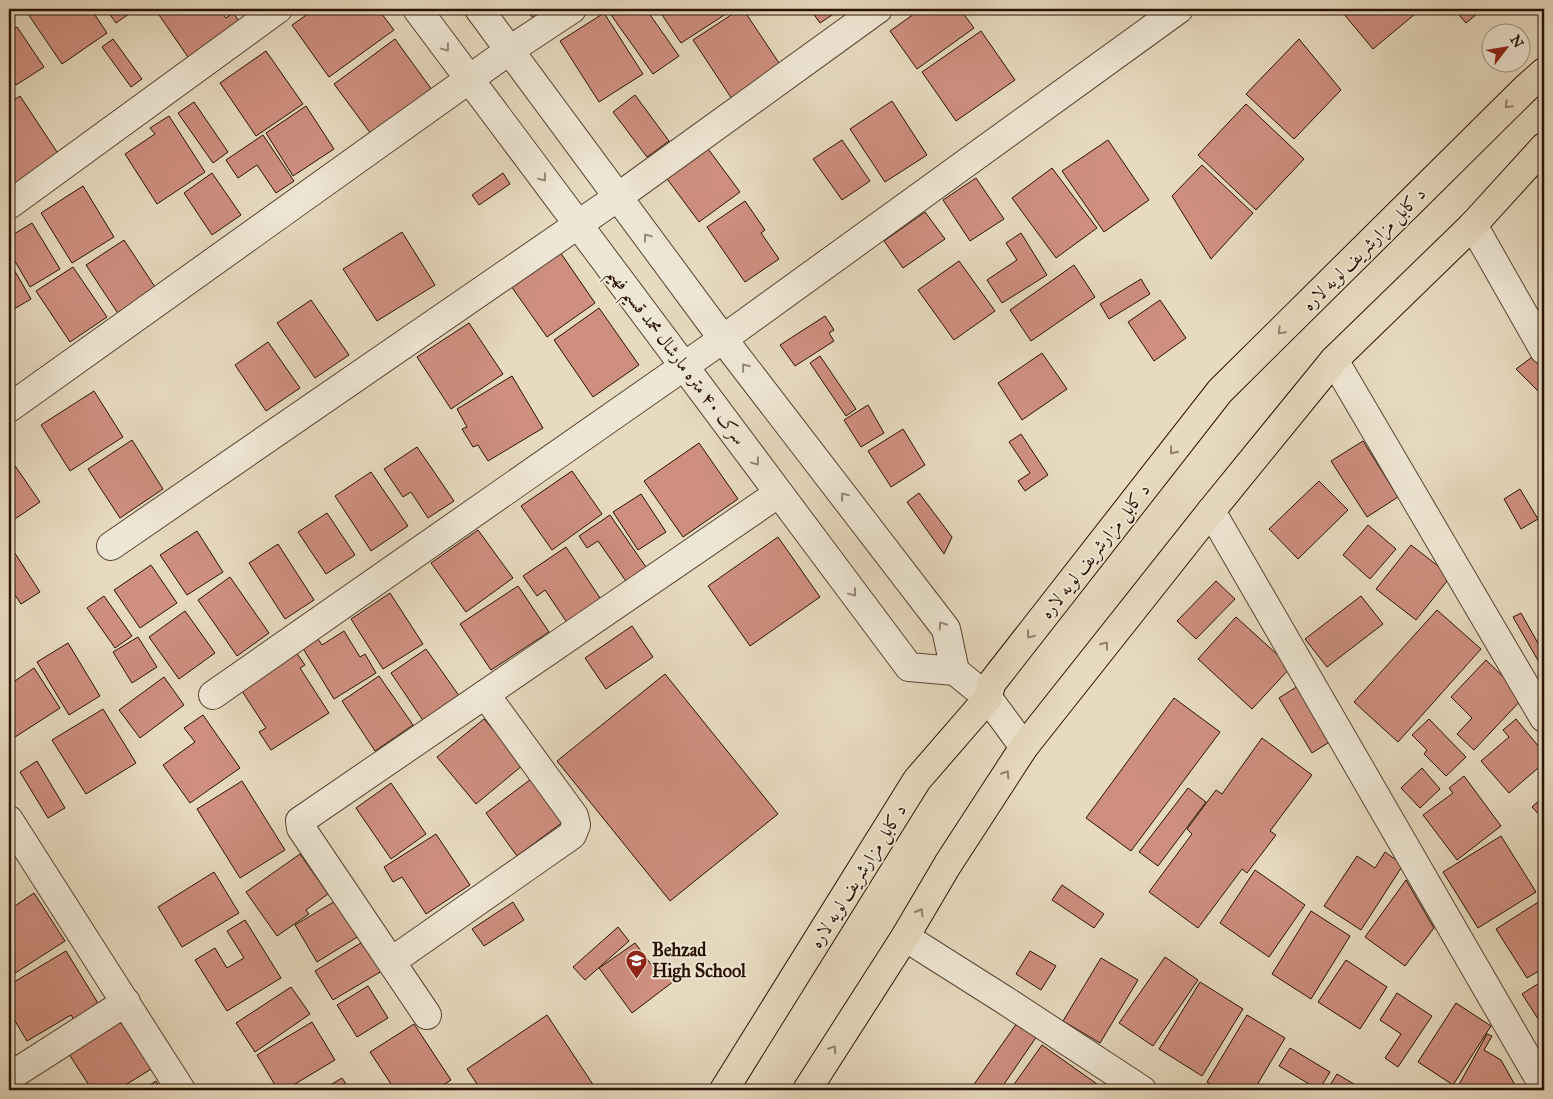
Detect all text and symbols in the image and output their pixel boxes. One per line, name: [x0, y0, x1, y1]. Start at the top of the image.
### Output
north arrow: [1480, 22, 1530, 72]
text: N: [1506, 32, 1527, 51]
one-way arrow: [440, 42, 449, 52]
one-way arrow: [1505, 100, 1514, 109]
one-way arrow: [538, 172, 546, 181]
street label: د کابل مزارشریف لویه لاره: [1298, 183, 1432, 317]
one-way arrow: [645, 234, 653, 243]
street label: سرک ۴۰ متره مارشال محمد قسیم فهیم: [598, 263, 751, 453]
one-way arrow: [1278, 325, 1287, 334]
one-way arrow: [742, 364, 750, 373]
one-way arrow: [1170, 446, 1179, 455]
one-way arrow: [750, 456, 759, 466]
street label: د کابل مزارشریف لویه لاره: [1035, 479, 1156, 624]
one-way arrow: [841, 493, 849, 502]
one-way arrow: [847, 587, 856, 597]
one-way arrow: [939, 621, 948, 631]
one-way arrow: [1027, 629, 1035, 638]
one-way arrow: [1099, 642, 1107, 651]
one-way arrow: [1000, 771, 1009, 780]
street label: د کابل مزارشریف لویه لاره: [805, 800, 913, 953]
one-way arrow: [914, 908, 924, 917]
place label: Behzad High School: [652, 939, 747, 983]
school or university icon: Behzad High School: [624, 948, 648, 979]
one-way arrow: [827, 1046, 836, 1055]

